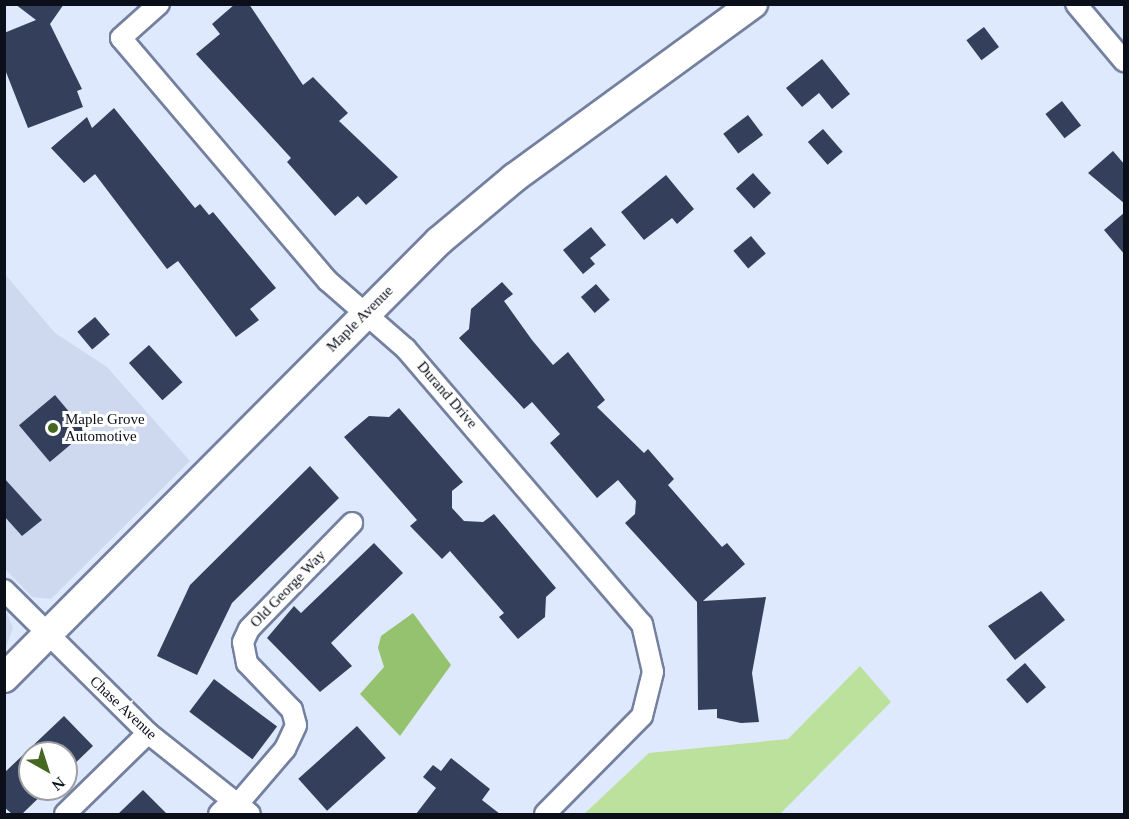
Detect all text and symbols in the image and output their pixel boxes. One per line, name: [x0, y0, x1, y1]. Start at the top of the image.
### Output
street label: Maple Avenue: [323, 282, 397, 356]
street label: Durand Drive: [413, 358, 481, 432]
place label: Maple Grove Automotive: [65, 410, 145, 445]
marker: Maple Grove Automotive: [46, 421, 60, 435]
street label: Old George Way: [246, 546, 330, 632]
street label: Chase Avenue: [85, 672, 161, 744]
north arrow: [18, 741, 78, 801]
text: N: [49, 774, 68, 794]

